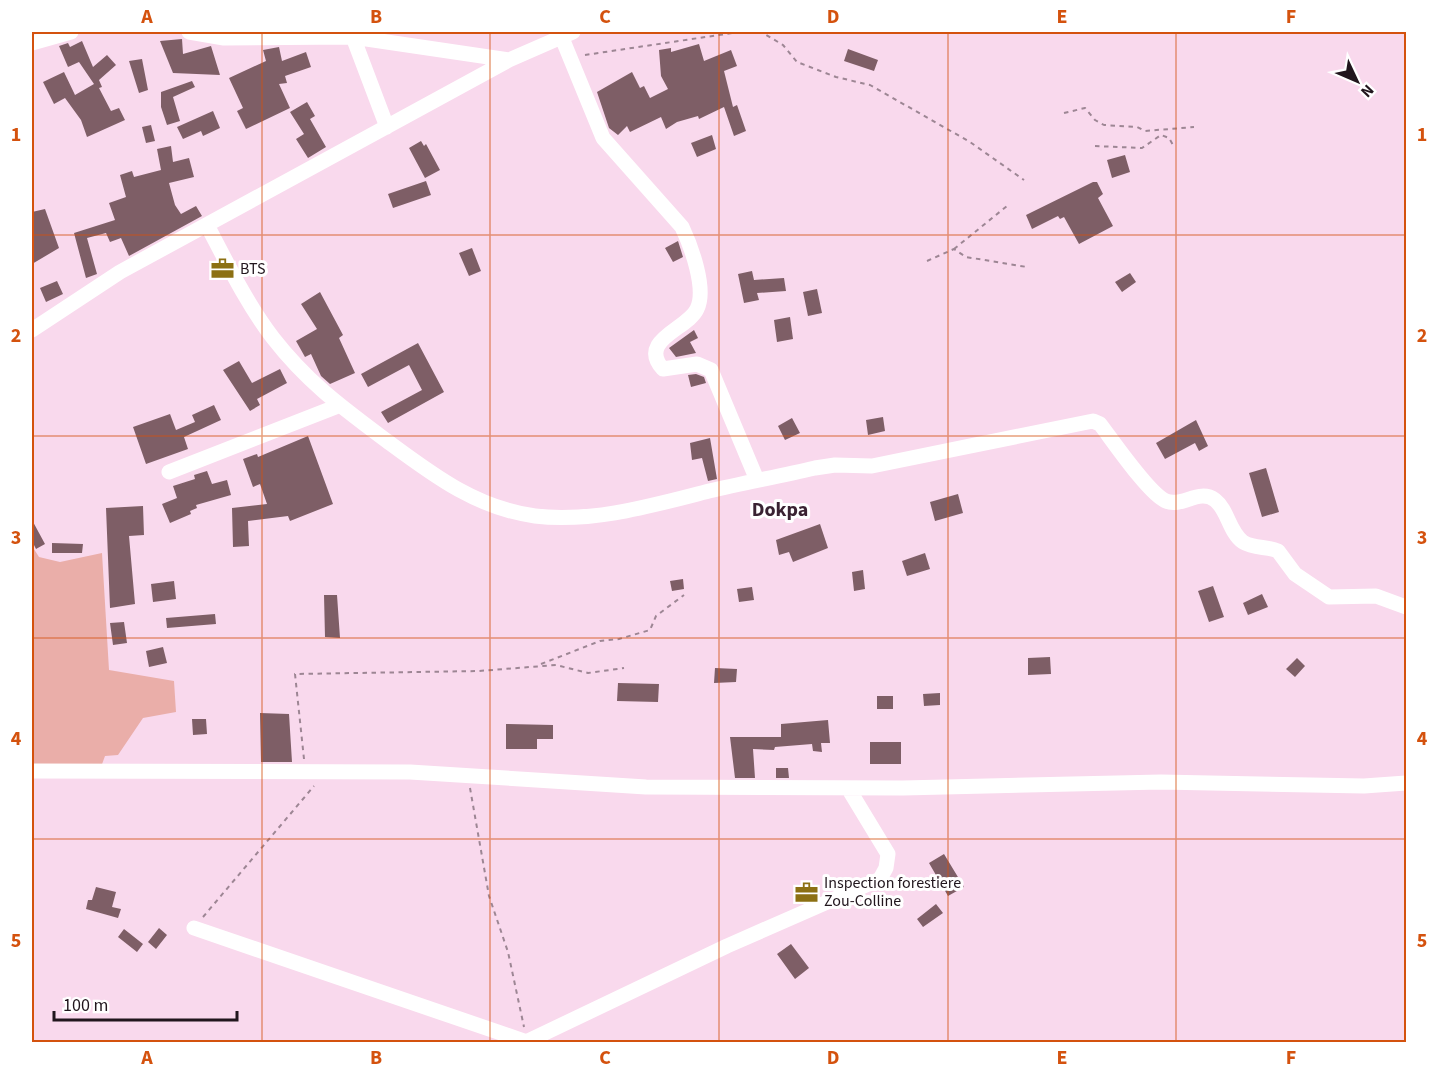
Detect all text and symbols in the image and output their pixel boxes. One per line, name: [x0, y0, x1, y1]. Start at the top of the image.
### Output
text: A: [140, 3, 153, 31]
text: B: [370, 3, 382, 31]
text: C: [599, 3, 611, 31]
text: D: [827, 3, 839, 31]
text: E: [1057, 3, 1067, 31]
text: F: [1286, 3, 1296, 31]
north arrow: [1327, 51, 1387, 111]
text: N: [1355, 79, 1379, 102]
text: 1: [11, 121, 21, 149]
text: 1: [1417, 121, 1427, 149]
office icon: BTS: [209, 256, 235, 282]
place label: BTS: [240, 258, 266, 280]
text: 2: [11, 322, 21, 350]
text: 2: [1417, 322, 1427, 350]
district label: Dokpa: [752, 496, 808, 524]
text: 3: [11, 524, 21, 552]
text: 3: [1417, 524, 1427, 552]
text: 4: [11, 725, 22, 753]
text: 4: [1417, 725, 1428, 753]
place label: Inspection forestiere Zou-Colline: [824, 872, 961, 912]
office icon: Inspection forestiere Zou-Colline: [793, 879, 819, 905]
text: 5: [11, 927, 21, 955]
text: 5: [1417, 927, 1427, 955]
scale bar: [54, 984, 237, 1022]
text: 100 m: [63, 993, 108, 1018]
text: A: [140, 1044, 153, 1072]
text: B: [370, 1044, 382, 1072]
text: C: [599, 1044, 611, 1072]
text: D: [827, 1044, 839, 1072]
text: E: [1057, 1044, 1067, 1072]
text: F: [1286, 1044, 1296, 1072]

